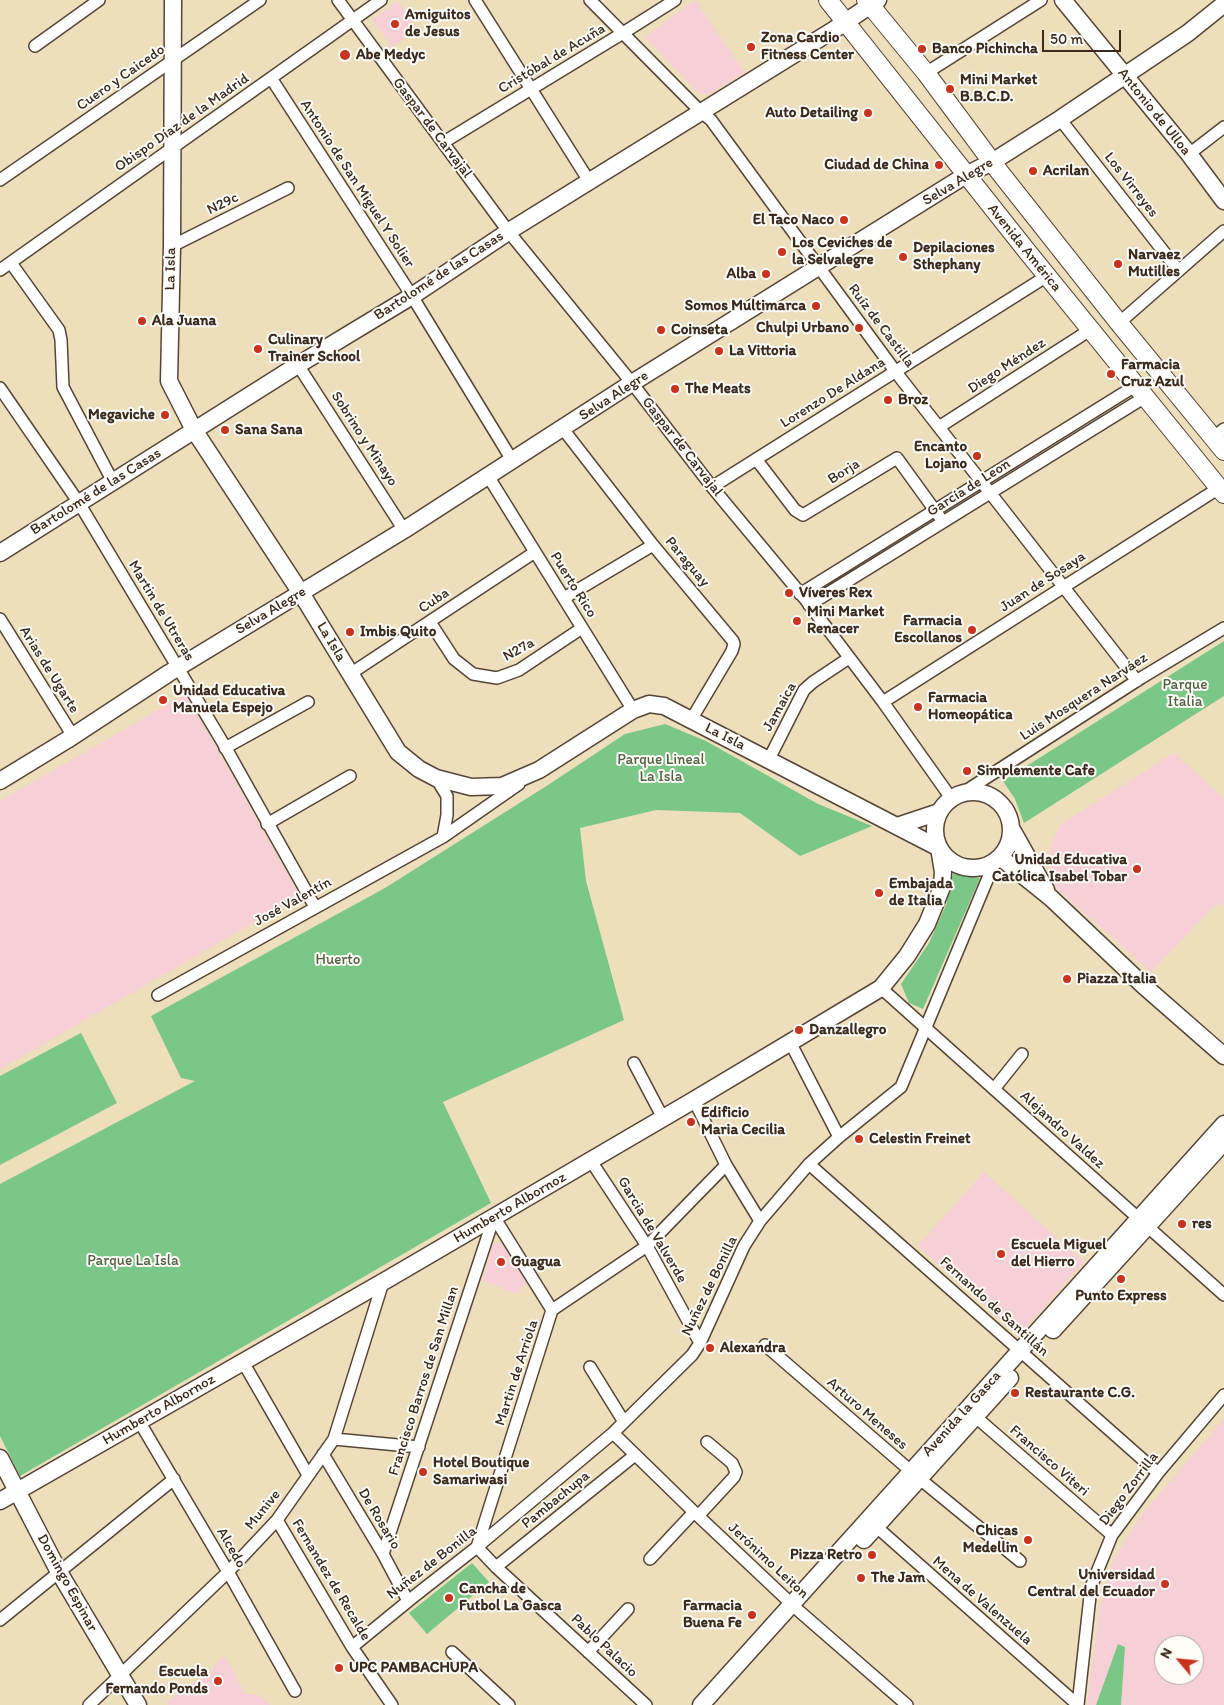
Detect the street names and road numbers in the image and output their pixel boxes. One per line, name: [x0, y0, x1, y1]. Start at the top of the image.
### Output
street label: Cristóbal de Acuña: [495, 20, 609, 98]
street label: Cuero y Caicedo: [73, 41, 169, 115]
street label: Antonio de Ulloa: [1113, 65, 1195, 159]
street label: Obispo Díaz de la Madrid: [111, 70, 253, 176]
street label: Gaspar de Carvajal: [388, 74, 476, 182]
street label: Antonio de San Miguel Y Solier: [296, 97, 418, 271]
street label: Los Virreyes: [1100, 149, 1162, 221]
street label: Selva Alegre: [919, 154, 997, 210]
street label: N29c: [204, 189, 242, 219]
street label: Avenida América: [983, 200, 1065, 296]
street label: Bartolomé de las Casas: [371, 227, 507, 325]
street label: La Isla: [162, 247, 180, 291]
street label: Ruíz de Castilla: [844, 281, 918, 371]
street label: Diego Méndez: [965, 334, 1049, 398]
street label: Lorenzo De Aldana: [777, 353, 889, 433]
street label: Selva Alegre: [576, 367, 652, 425]
street label: Sobrino y Minayo: [327, 388, 401, 490]
street label: Gaspar de Carvajal: [638, 394, 726, 500]
street label: Bartolomé de las Casas: [27, 444, 165, 540]
street label: Borja: [825, 455, 863, 489]
street label: García de Leon: [924, 455, 1014, 521]
street label: Paraguay: [661, 533, 713, 591]
street label: Juan de Sosaya: [997, 548, 1089, 616]
street label: Puerto Rico: [546, 549, 600, 621]
street label: Martin de Utreras: [124, 557, 198, 665]
street label: Selva Alegre: [232, 583, 310, 639]
street label: Cuba: [415, 584, 453, 618]
street label: La Isla: [312, 619, 350, 665]
street label: Arias de Ugarte: [15, 623, 83, 717]
street label: N27a: [500, 634, 538, 666]
street label: Luis Mosquera Narváez: [1017, 649, 1151, 745]
street label: Jamaica: [759, 679, 801, 735]
street label: La Isla: [702, 719, 748, 755]
street label: José Valentín: [251, 873, 335, 931]
street label: Alejandro Valdez: [1016, 1087, 1108, 1173]
street label: Humberto Albornoz: [451, 1168, 569, 1248]
street label: Garcia de Valverde: [613, 1174, 691, 1286]
street label: Nuñez de Bonilla: [678, 1233, 742, 1339]
street label: Fernando de Santillán: [936, 1253, 1052, 1361]
street label: Francisco Barros de San Millan: [385, 1284, 463, 1478]
street label: Martin de Arriola: [491, 1318, 543, 1428]
street label: Avenida la Gasca: [919, 1367, 1005, 1461]
street label: Humberto Albornoz: [100, 1370, 218, 1450]
street label: Arturo Meneses: [823, 1374, 911, 1454]
street label: Francisco Viteri: [1006, 1422, 1092, 1500]
street label: Diego Zorrilla: [1095, 1449, 1163, 1529]
street label: Pambachupa: [518, 1467, 594, 1533]
street label: De Rosario: [354, 1485, 404, 1553]
street label: Munive: [241, 1486, 285, 1534]
street label: Fernandez de Recalde: [288, 1516, 374, 1644]
street label: Jerónimo Leiton: [724, 1519, 812, 1603]
street label: Nuñez de Bonilla: [383, 1522, 481, 1604]
street label: Alcedo: [212, 1525, 250, 1571]
street label: Domingo Espinar: [33, 1531, 101, 1635]
street label: Mena de Valenzuela: [928, 1553, 1036, 1649]
street label: Pablo Palacio: [567, 1611, 641, 1681]

